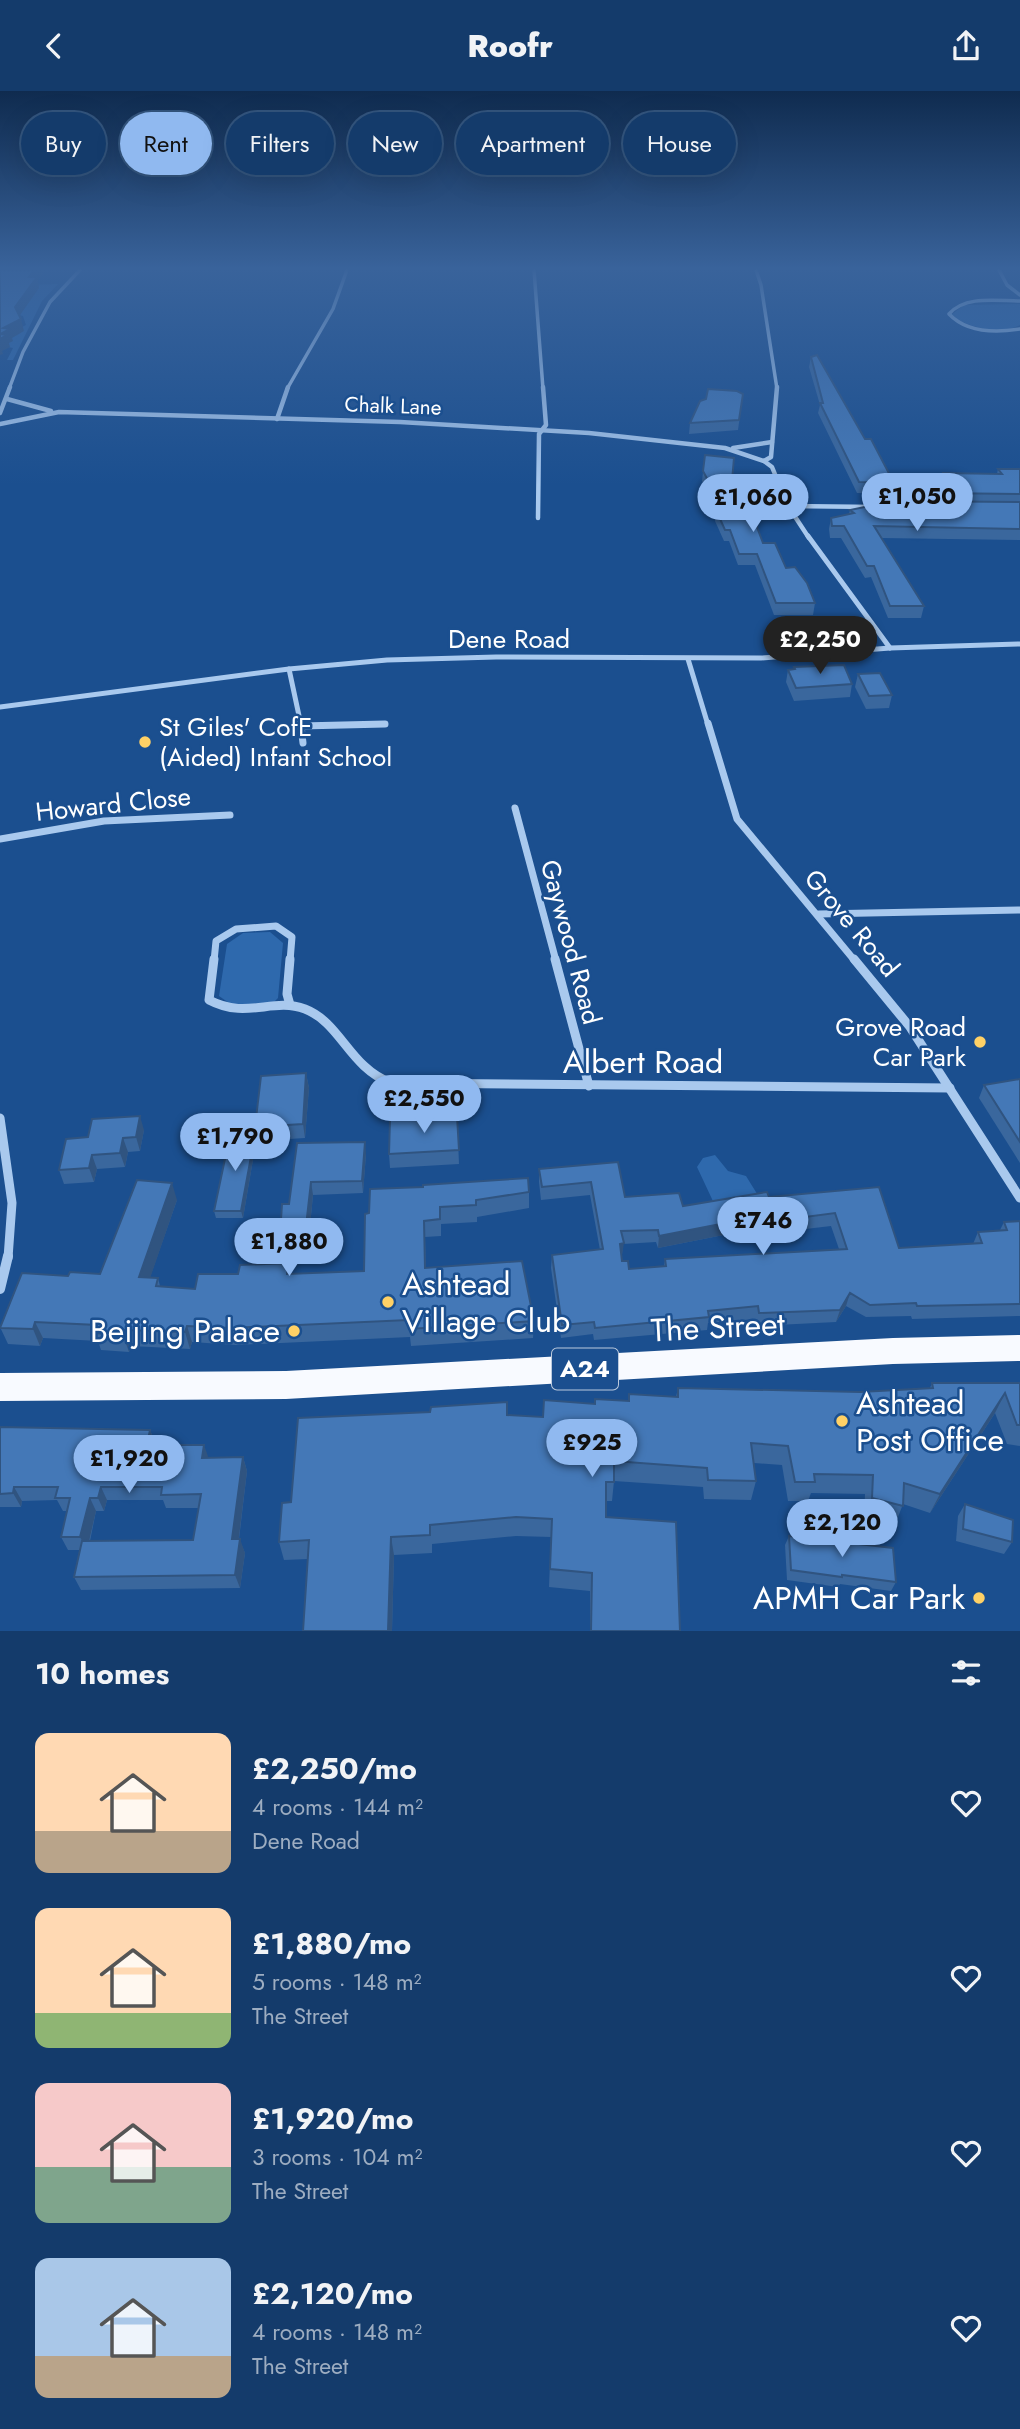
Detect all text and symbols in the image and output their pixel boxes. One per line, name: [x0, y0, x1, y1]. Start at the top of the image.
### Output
text: Roofr: [467, 23, 553, 69]
icon: back: [35, 27, 73, 65]
icon: share: [947, 27, 985, 65]
chip: Buy: [21, 112, 106, 175]
chip: Rent: [120, 112, 212, 175]
chip: Filters: [226, 112, 334, 175]
chip: New: [348, 112, 442, 175]
chip: Apartment: [456, 112, 609, 175]
chip: House: [623, 112, 736, 175]
street label: Chalk Lane: [344, 389, 442, 423]
pin: £1,050: [860, 473, 974, 533]
pin: £1,060: [696, 475, 810, 534]
text: £1,050: [878, 479, 956, 513]
text: £1,060: [713, 480, 793, 514]
pin: £2,250: [763, 617, 877, 676]
street label: Dene Road: [448, 620, 570, 658]
text: £2,250: [779, 622, 861, 656]
place label: St Giles' CofE (Aided) Infant School: [159, 708, 392, 776]
marker: St Giles' CofE (Aided) Infant School: [137, 734, 153, 750]
street label: Howard Close: [33, 777, 193, 831]
street label: Gaywood Road: [531, 855, 611, 1029]
street label: Grove Road: [795, 861, 909, 985]
place label: Grove Road Car Park: [835, 1008, 967, 1076]
marker: Grove Road Car Park: [972, 1034, 988, 1050]
street label: Albert Road: [563, 1039, 723, 1085]
pin: £2,550: [367, 1075, 481, 1135]
text: £2,550: [383, 1081, 465, 1115]
pin: £1,790: [178, 1114, 292, 1173]
text: £1,790: [196, 1119, 274, 1153]
pin: £746: [722, 1197, 804, 1257]
text: £746: [733, 1203, 793, 1237]
pin: £1,880: [232, 1219, 346, 1278]
text: £1,880: [250, 1224, 328, 1258]
place label: Ashtead Village Club: [402, 1261, 570, 1344]
marker: Ashtead Village Club: [380, 1294, 396, 1310]
street label: The Street: [650, 1301, 786, 1353]
place label: Beijing Palace: [90, 1308, 280, 1354]
marker: Beijing Palace: [286, 1323, 302, 1339]
road number: A24: [552, 1349, 618, 1389]
place label: Ashtead Post Office: [856, 1380, 1004, 1463]
marker: Ashtead Post Office: [834, 1413, 850, 1429]
pin: £925: [551, 1419, 633, 1479]
text: £925: [562, 1425, 622, 1459]
pin: £1,920: [72, 1435, 186, 1495]
text: £1,920: [90, 1441, 168, 1475]
pin: £2,120: [785, 1499, 899, 1559]
text: £2,120: [803, 1505, 881, 1539]
place label: APMH Car Park: [753, 1575, 966, 1621]
marker: APMH Car Park: [971, 1590, 987, 1606]
text: 10 homes: [35, 1652, 169, 1695]
icon: filters: [947, 1654, 985, 1692]
text: £2,250/mo: [252, 1747, 417, 1790]
icon: home: [91, 1761, 175, 1845]
icon: heart: [947, 1784, 985, 1822]
text: 4 rooms · 144 m²: [252, 1790, 423, 1824]
text: Dene Road: [252, 1824, 360, 1858]
text: £1,880/mo: [252, 1922, 411, 1965]
icon: home: [91, 1936, 175, 2020]
icon: heart: [947, 1959, 985, 1997]
text: 5 rooms · 148 m²: [252, 1965, 422, 1999]
text: The Street: [252, 1999, 348, 2033]
text: £1,920/mo: [252, 2097, 413, 2140]
icon: home: [91, 2111, 175, 2195]
icon: heart: [947, 2134, 985, 2172]
text: 3 rooms · 104 m²: [252, 2140, 422, 2174]
text: The Street: [252, 2174, 348, 2208]
text: £2,120/mo: [252, 2272, 413, 2315]
icon: home: [91, 2286, 175, 2370]
icon: heart: [947, 2309, 985, 2347]
text: 4 rooms · 148 m²: [252, 2315, 422, 2349]
text: The Street: [252, 2349, 348, 2383]

